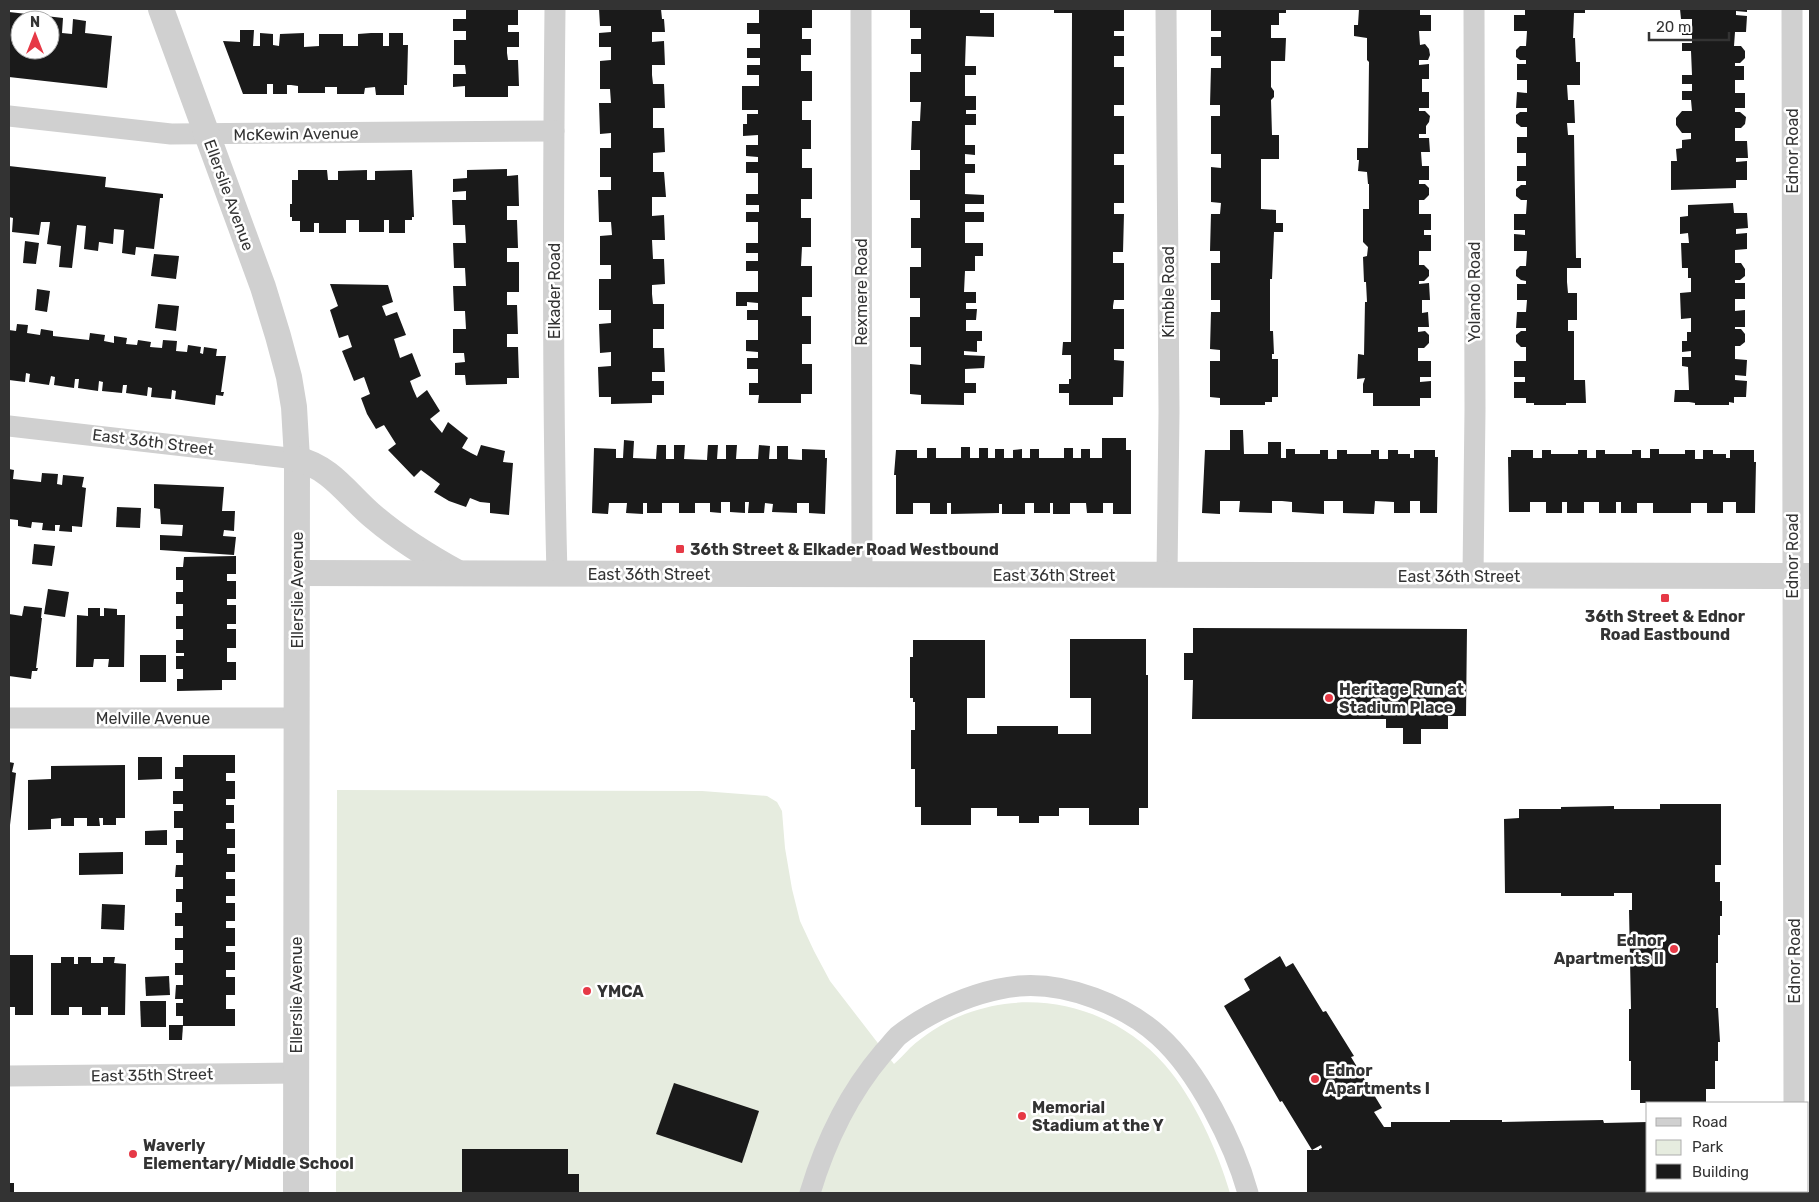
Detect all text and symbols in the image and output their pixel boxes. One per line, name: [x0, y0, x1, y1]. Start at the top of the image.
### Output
north arrow: [10, 10, 60, 60]
scale bar: [1649, 10, 1729, 42]
text: N: [30, 14, 40, 31]
text: 20 m: [1656, 18, 1691, 36]
street label: Ednor Road: [1783, 108, 1802, 194]
street label: McKewin Avenue: [233, 123, 359, 145]
street label: Ellerslie Avenue: [200, 137, 258, 253]
street label: Rexmere Road: [852, 238, 871, 346]
street label: Yolando Road: [1465, 241, 1484, 343]
street label: Elkader Road: [545, 243, 564, 339]
street label: Kimble Road: [1159, 246, 1178, 338]
street label: East 36th Street: [91, 425, 215, 459]
street label: Ednor Road: [1783, 513, 1802, 599]
street label: Ellerslie Avenue: [288, 532, 307, 648]
place label: 36th Street & Elkader Road Westbound: [690, 540, 999, 559]
marker: 36th Street & Elkader Road Westbound: [674, 543, 686, 555]
street label: East 36th Street: [588, 565, 710, 584]
street label: East 36th Street: [993, 566, 1115, 585]
street label: East 36th Street: [1398, 567, 1520, 586]
marker: 36th Street & Ednor Road Eastbound: [1659, 592, 1671, 604]
place label: 36th Street & Ednor Road Eastbound: [1585, 607, 1746, 644]
place label: Heritage Run at Stadium Place: [1339, 680, 1465, 717]
marker: Heritage Run at Stadium Place: [1323, 692, 1335, 704]
street label: Melville Avenue: [96, 709, 210, 728]
street label: Ednor Road: [1785, 918, 1804, 1004]
place label: Ednor Apartments II: [1554, 931, 1665, 968]
street label: Ellerslie Avenue: [287, 937, 306, 1053]
marker: Ednor Apartments II: [1668, 943, 1680, 955]
place label: YMCA: [597, 982, 644, 1001]
marker: YMCA: [581, 985, 593, 997]
place label: Ednor Apartments I: [1325, 1061, 1430, 1098]
street label: East 35th Street: [91, 1064, 213, 1086]
marker: Ednor Apartments I: [1309, 1073, 1321, 1085]
place label: Memorial Stadium at the Y: [1032, 1098, 1164, 1135]
legend: [1646, 1102, 1809, 1192]
marker: Memorial Stadium at the Y: [1016, 1110, 1028, 1122]
text: Road: [1692, 1113, 1728, 1131]
place label: Waverly Elementary/Middle School: [143, 1136, 354, 1173]
text: Park: [1692, 1138, 1723, 1156]
marker: Waverly Elementary/Middle School: [127, 1148, 139, 1160]
text: Building: [1692, 1163, 1749, 1181]

